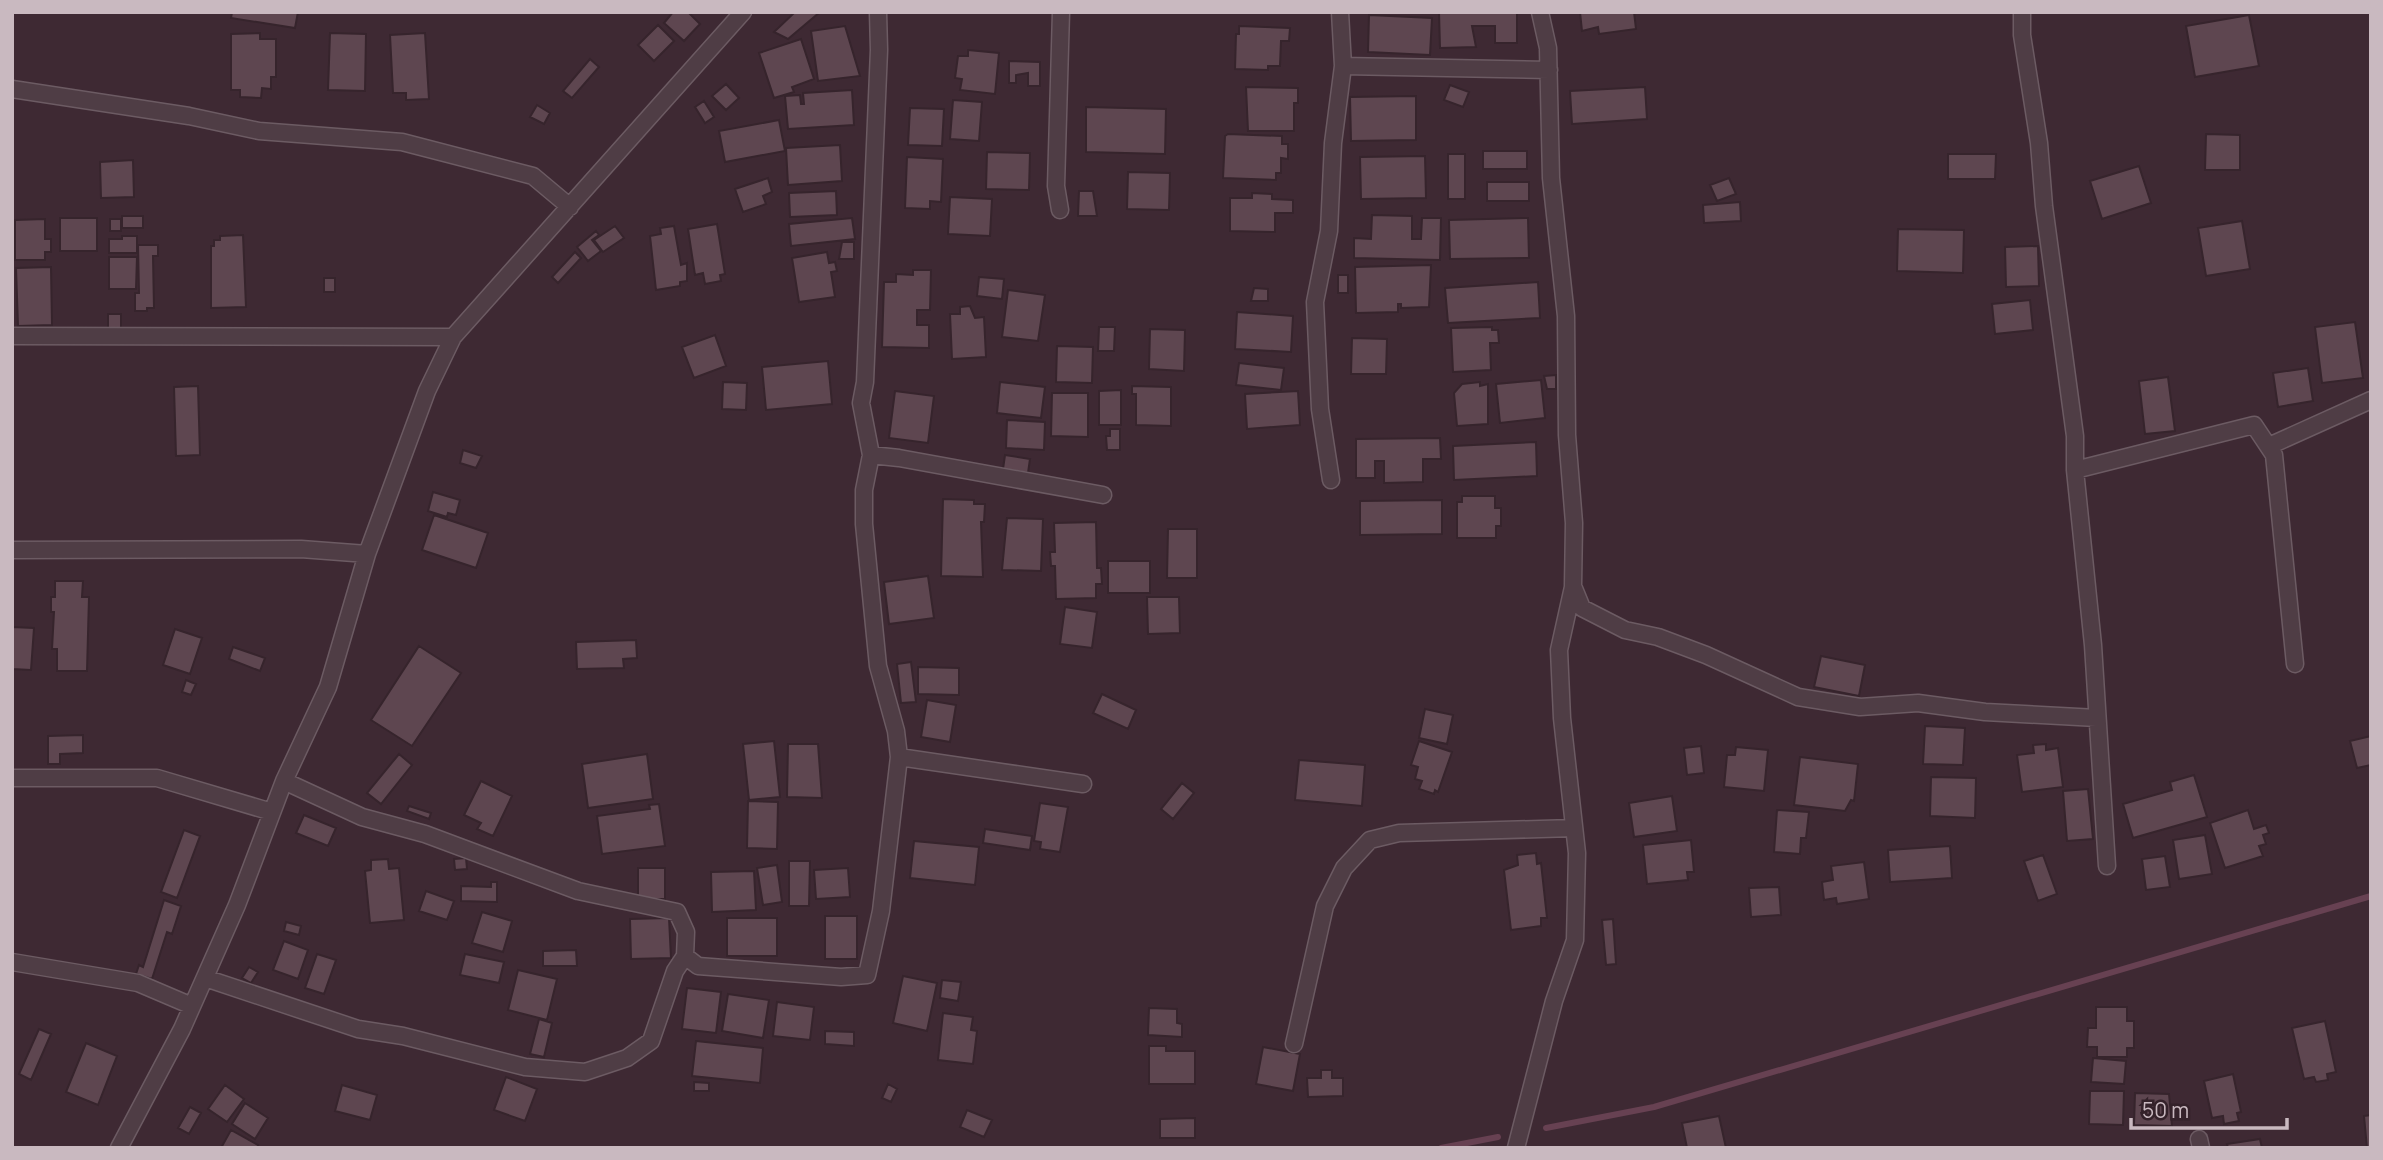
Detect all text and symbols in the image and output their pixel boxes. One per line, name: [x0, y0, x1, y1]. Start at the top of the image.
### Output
scale bar: [2131, 1086, 2287, 1130]
text: 50 m: [2142, 1096, 2189, 1124]

